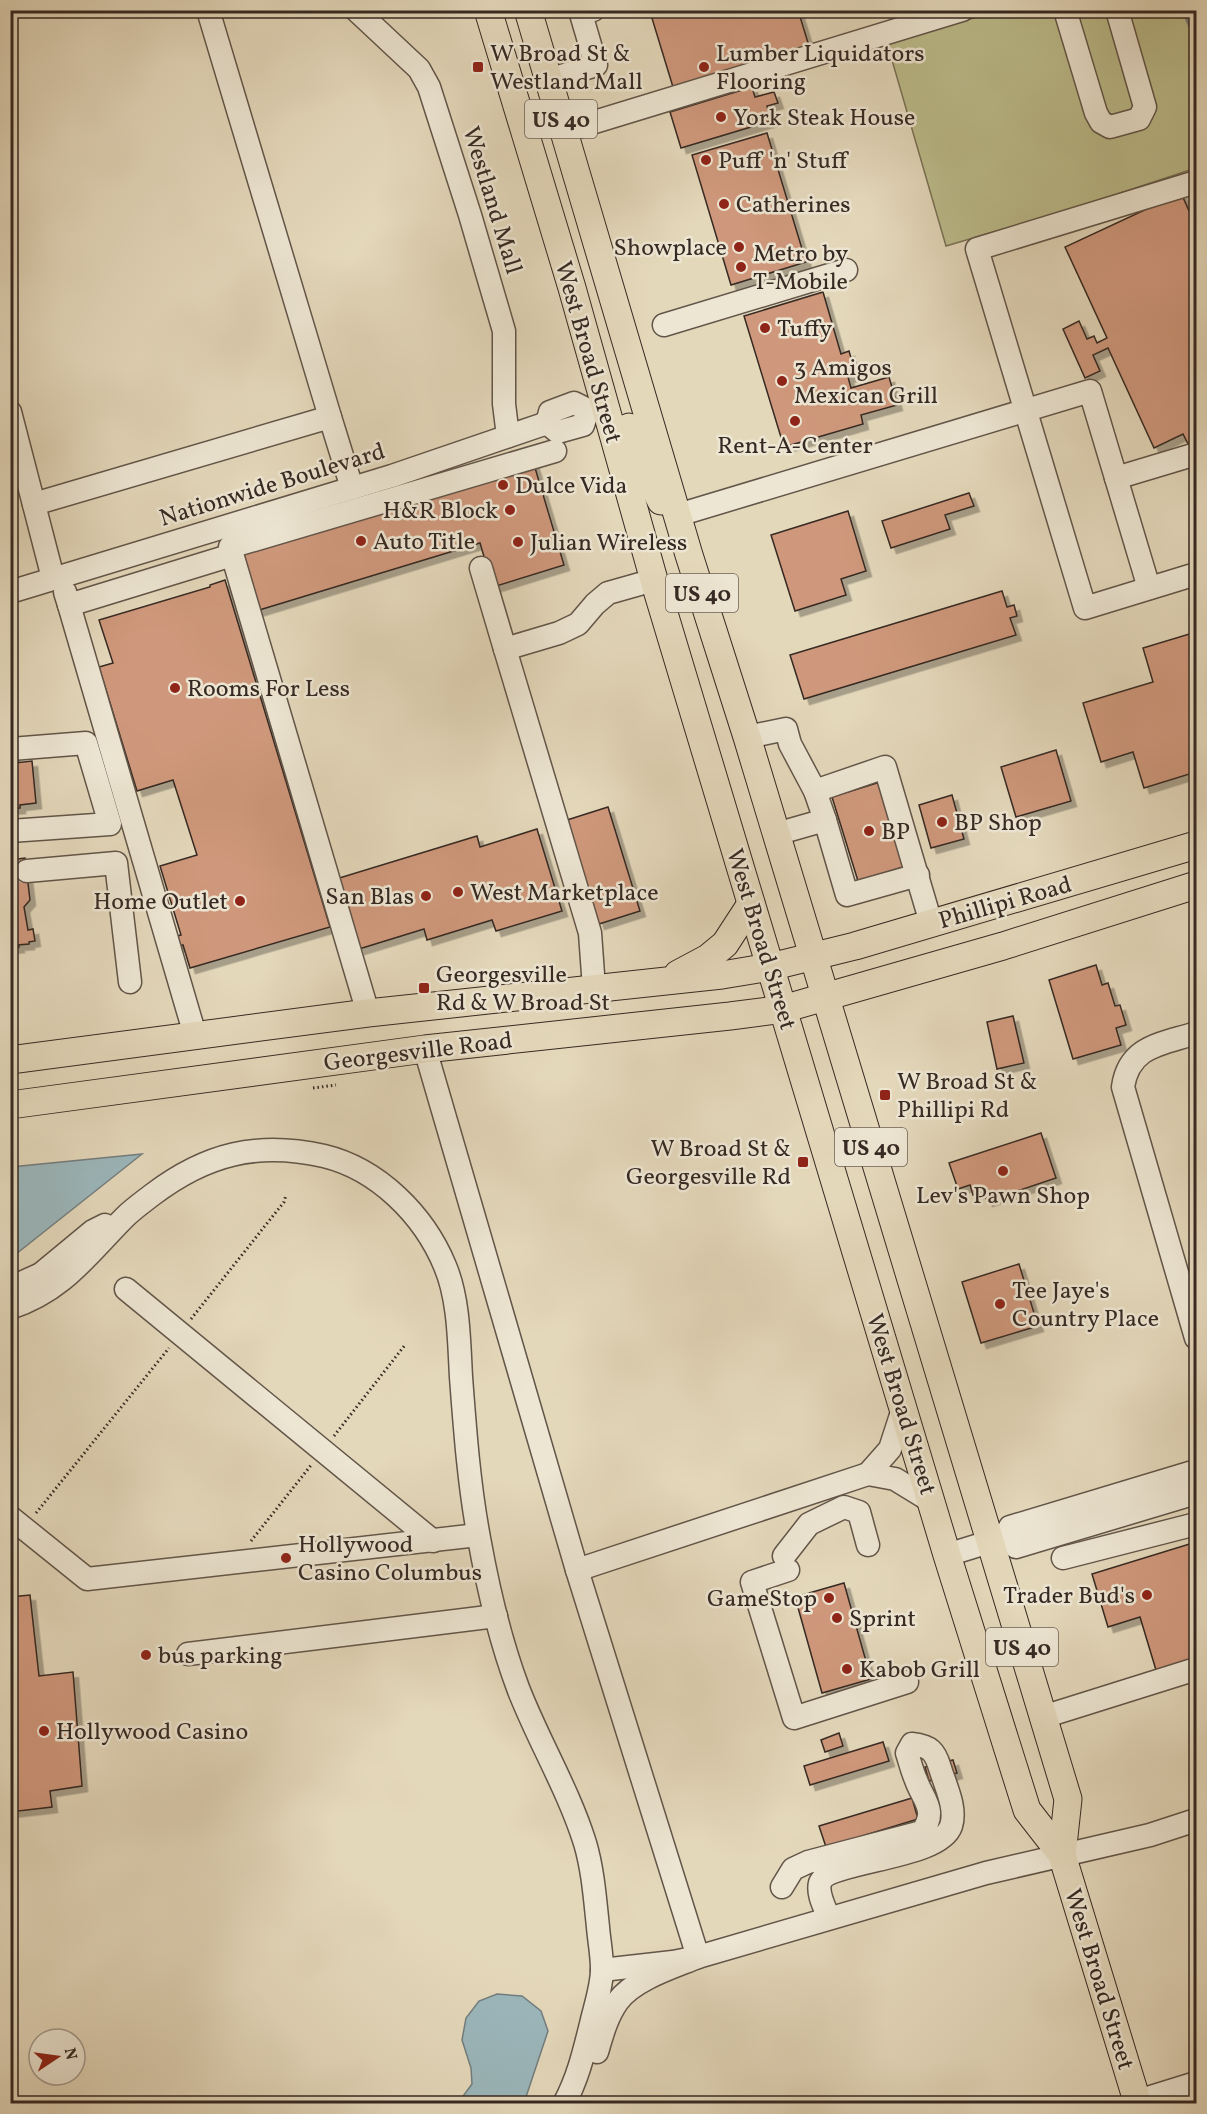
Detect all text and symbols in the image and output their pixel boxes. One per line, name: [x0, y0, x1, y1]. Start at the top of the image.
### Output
place label: W Broad St & Westland Mall: [490, 38, 643, 100]
place label: Lumber Liquidators Flooring: [716, 38, 925, 100]
marker: W Broad St & Westland Mall: [471, 60, 485, 74]
marker: Lumber Liquidators Flooring: [697, 60, 711, 74]
road number: US 40: [525, 100, 597, 138]
place label: York Steak House: [733, 102, 915, 136]
marker: York Steak House: [714, 110, 728, 124]
street label: Westland Mall: [453, 123, 530, 279]
place label: Puff 'n' Stuff: [718, 145, 849, 179]
marker: Puff 'n' Stuff: [699, 153, 713, 167]
place label: Catherines: [736, 189, 851, 223]
marker: Catherines: [717, 197, 731, 211]
place label: Showplace: [614, 232, 727, 266]
place label: Metro by T-Mobile: [753, 238, 848, 300]
marker: Showplace: [732, 240, 746, 254]
street label: West Broad Street: [545, 258, 629, 448]
marker: Metro by T-Mobile: [734, 260, 748, 274]
place label: Tuffy: [777, 313, 832, 347]
marker: Tuffy: [758, 321, 772, 335]
place label: 3 Amigos Mexican Grill: [794, 352, 938, 414]
marker: 3 Amigos Mexican Grill: [775, 374, 789, 388]
marker: Rent-A-Center: [788, 414, 802, 428]
place label: Rent-A-Center: [717, 430, 873, 464]
street label: Nationwide Boulevard: [155, 435, 390, 536]
place label: Dulce Vida: [515, 470, 627, 504]
marker: Dulce Vida: [496, 478, 510, 492]
place label: H&R Block: [383, 495, 498, 529]
marker: H&R Block: [503, 503, 517, 517]
place label: Auto Title: [373, 526, 475, 560]
place label: Julian Wireless: [530, 527, 687, 561]
marker: Auto Title: [354, 534, 368, 548]
marker: Julian Wireless: [511, 535, 525, 549]
road number: US 40: [666, 574, 738, 612]
place label: Rooms For Less: [187, 673, 350, 707]
marker: Rooms For Less: [168, 681, 182, 695]
place label: BP Shop: [954, 807, 1042, 841]
marker: BP Shop: [935, 815, 949, 829]
place label: BP: [881, 816, 910, 850]
marker: BP: [862, 824, 876, 838]
street label: West Broad Street: [716, 845, 804, 1034]
street label: Phillipi Road: [935, 869, 1076, 939]
place label: West Marketplace: [470, 877, 659, 911]
place label: San Blas: [325, 881, 414, 915]
marker: West Marketplace: [451, 885, 465, 899]
place label: Home Outlet: [93, 886, 228, 920]
marker: San Blas: [419, 889, 433, 903]
marker: Home Outlet: [233, 894, 247, 908]
place label: Georgesville Rd & W Broad St: [436, 959, 610, 1021]
marker: Georgesville Rd & W Broad St: [417, 981, 431, 995]
street label: Georgesville Road: [322, 1025, 515, 1081]
place label: W Broad St & Phillipi Rd: [897, 1066, 1038, 1128]
marker: W Broad St & Phillipi Rd: [878, 1088, 892, 1102]
road number: US 40: [835, 1128, 907, 1166]
place label: W Broad St & Georgesville Rd: [626, 1133, 791, 1195]
marker: W Broad St & Georgesville Rd: [796, 1155, 810, 1169]
marker: Lev's Pawn Shop: [996, 1164, 1010, 1178]
place label: Lev's Pawn Shop: [916, 1180, 1090, 1214]
place label: Tee Jaye's Country Place: [1012, 1275, 1159, 1337]
marker: Tee Jaye's Country Place: [993, 1297, 1007, 1311]
street label: West Broad Street: [856, 1310, 944, 1499]
place label: Hollywood Casino Columbus: [298, 1529, 482, 1591]
marker: Hollywood Casino Columbus: [279, 1551, 293, 1565]
place label: Trader Bud's: [1003, 1580, 1135, 1614]
place label: GameStop: [707, 1583, 817, 1617]
marker: Trader Bud's: [1140, 1588, 1154, 1602]
marker: GameStop: [822, 1591, 836, 1605]
place label: Sprint: [849, 1603, 916, 1637]
marker: Sprint: [830, 1611, 844, 1625]
road number: US 40: [986, 1628, 1058, 1666]
place label: bus parking: [158, 1640, 282, 1674]
marker: bus parking: [139, 1648, 153, 1662]
place label: Kabob Grill: [859, 1654, 980, 1688]
marker: Kabob Grill: [840, 1662, 854, 1676]
place label: Hollywood Casino: [56, 1716, 248, 1750]
marker: Hollywood Casino: [37, 1724, 51, 1738]
street label: West Broad Street: [1054, 1885, 1142, 2074]
north arrow: [27, 2027, 87, 2087]
text: N: [58, 2046, 82, 2063]

